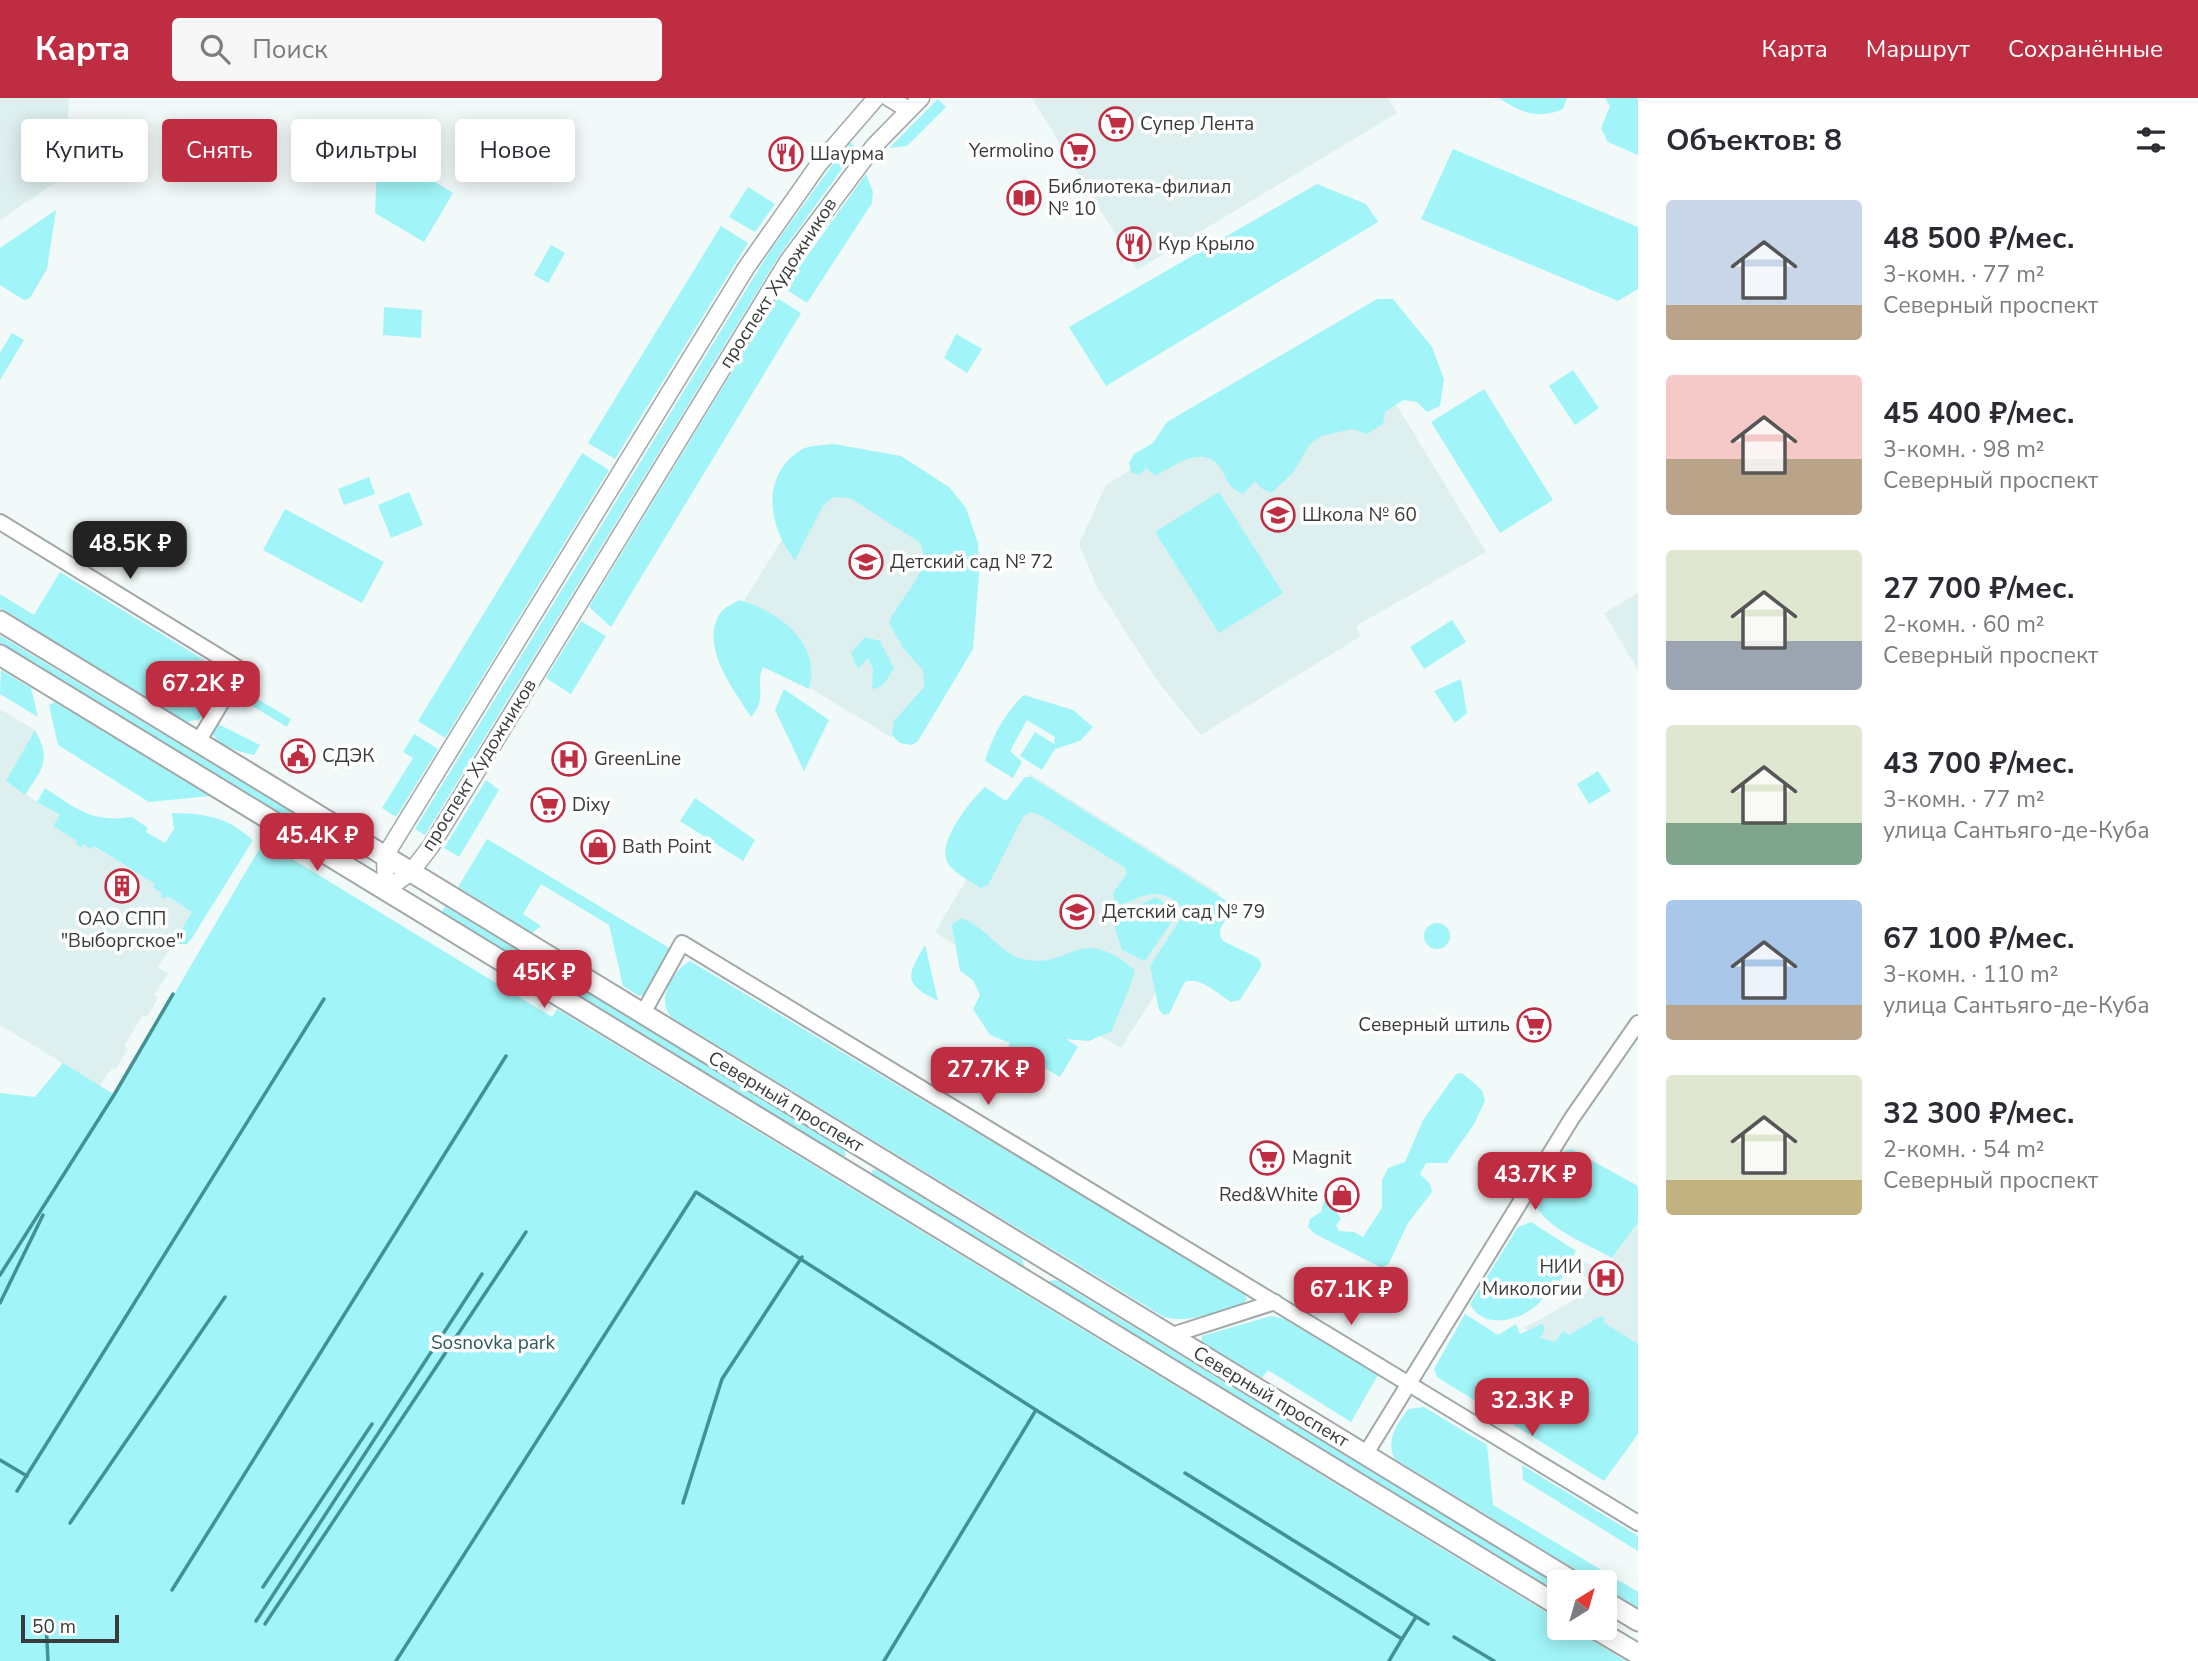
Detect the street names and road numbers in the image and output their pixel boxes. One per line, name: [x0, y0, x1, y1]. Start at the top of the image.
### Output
street label: проспект Художников: [713, 193, 843, 373]
street label: проспект Художников: [415, 674, 543, 856]
street label: Северный проспект: [703, 1045, 869, 1159]
street label: Северный проспект: [1188, 1340, 1354, 1454]

